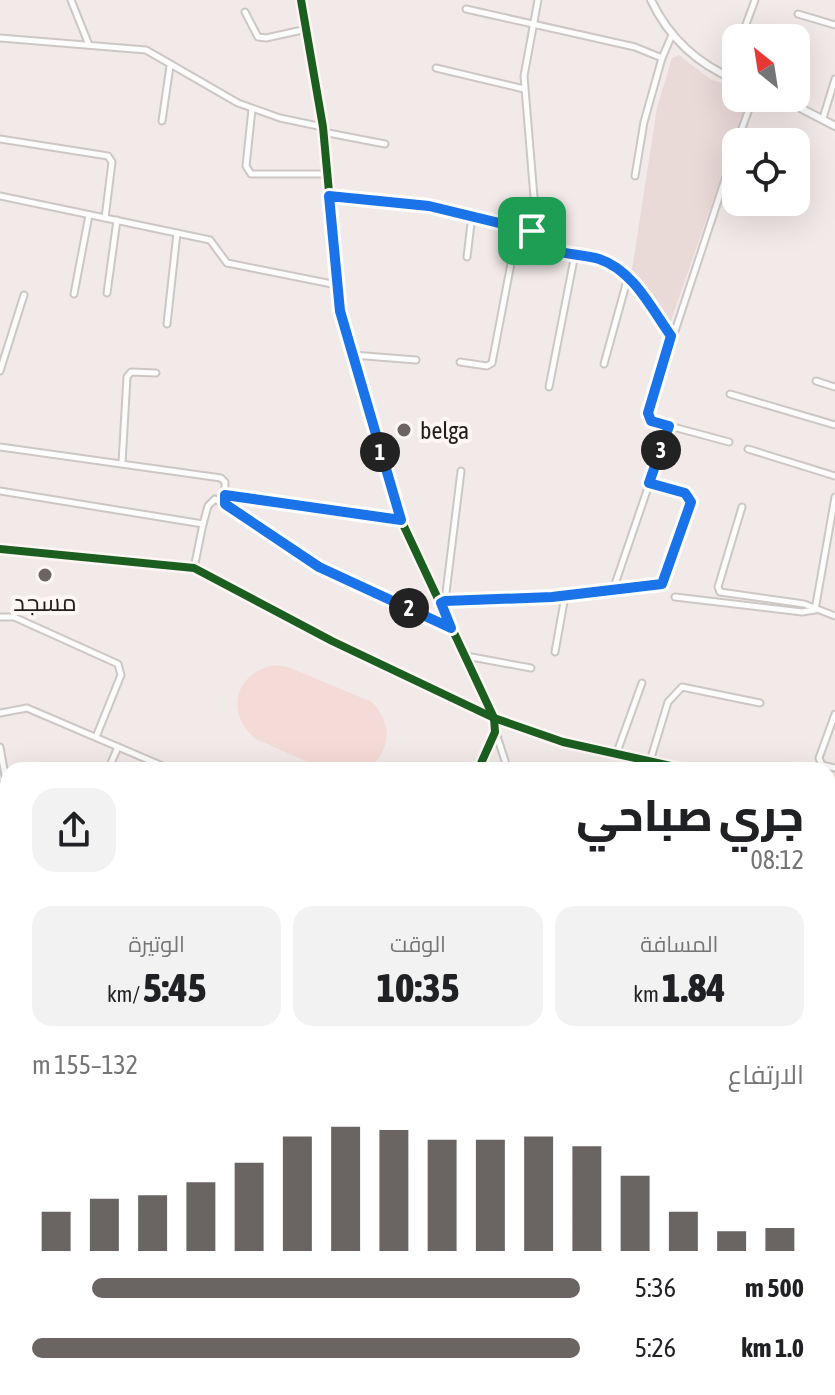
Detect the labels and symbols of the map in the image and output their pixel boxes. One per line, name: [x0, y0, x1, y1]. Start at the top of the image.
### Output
north arrow: [722, 24, 810, 112]
pin: [498, 197, 566, 265]
place label: belga: [420, 417, 469, 444]
marker: belga: [395, 421, 413, 439]
pin: 3: [641, 430, 681, 470]
pin: 1: [360, 432, 400, 472]
marker: مسجد: [36, 566, 54, 584]
pin: 2: [389, 588, 429, 628]
place label: مسجد: [13, 589, 77, 616]

